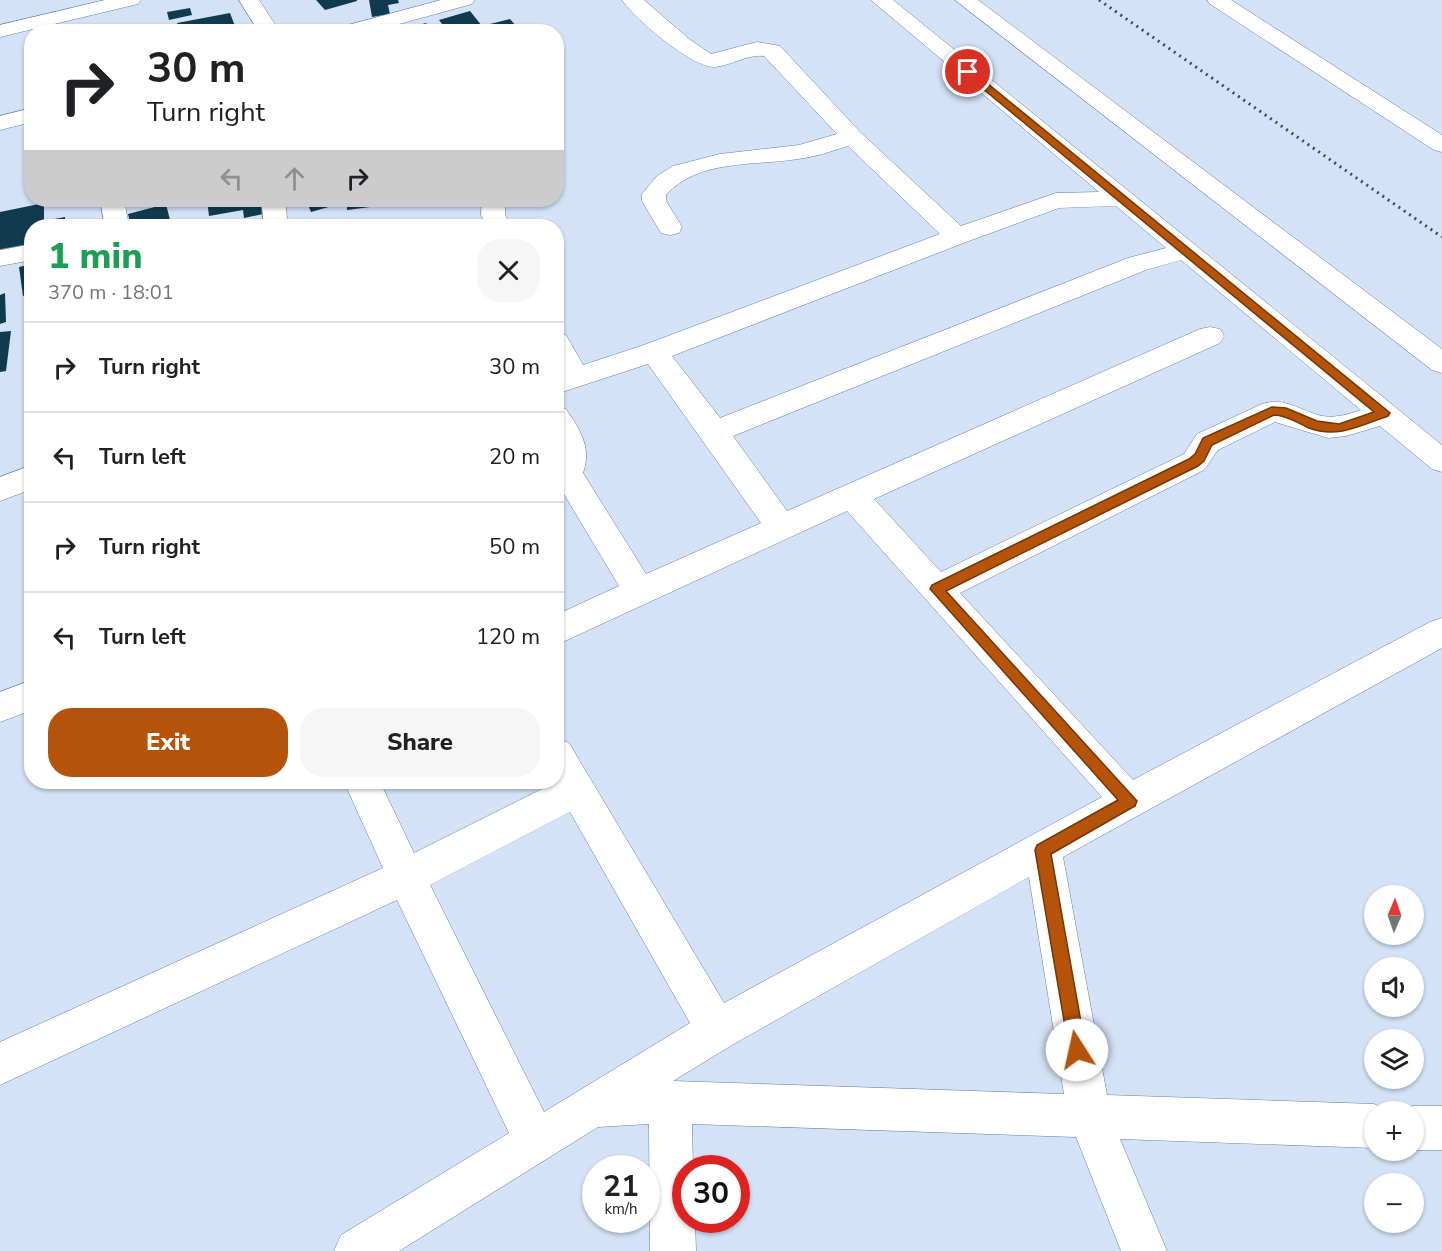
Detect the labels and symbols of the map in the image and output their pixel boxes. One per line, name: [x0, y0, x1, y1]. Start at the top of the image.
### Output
pin: [942, 46, 993, 97]
north arrow: [1364, 885, 1424, 945]
position arrow: [1045, 1018, 1109, 1082]
speed limit sign: 30: [672, 1155, 750, 1233]

